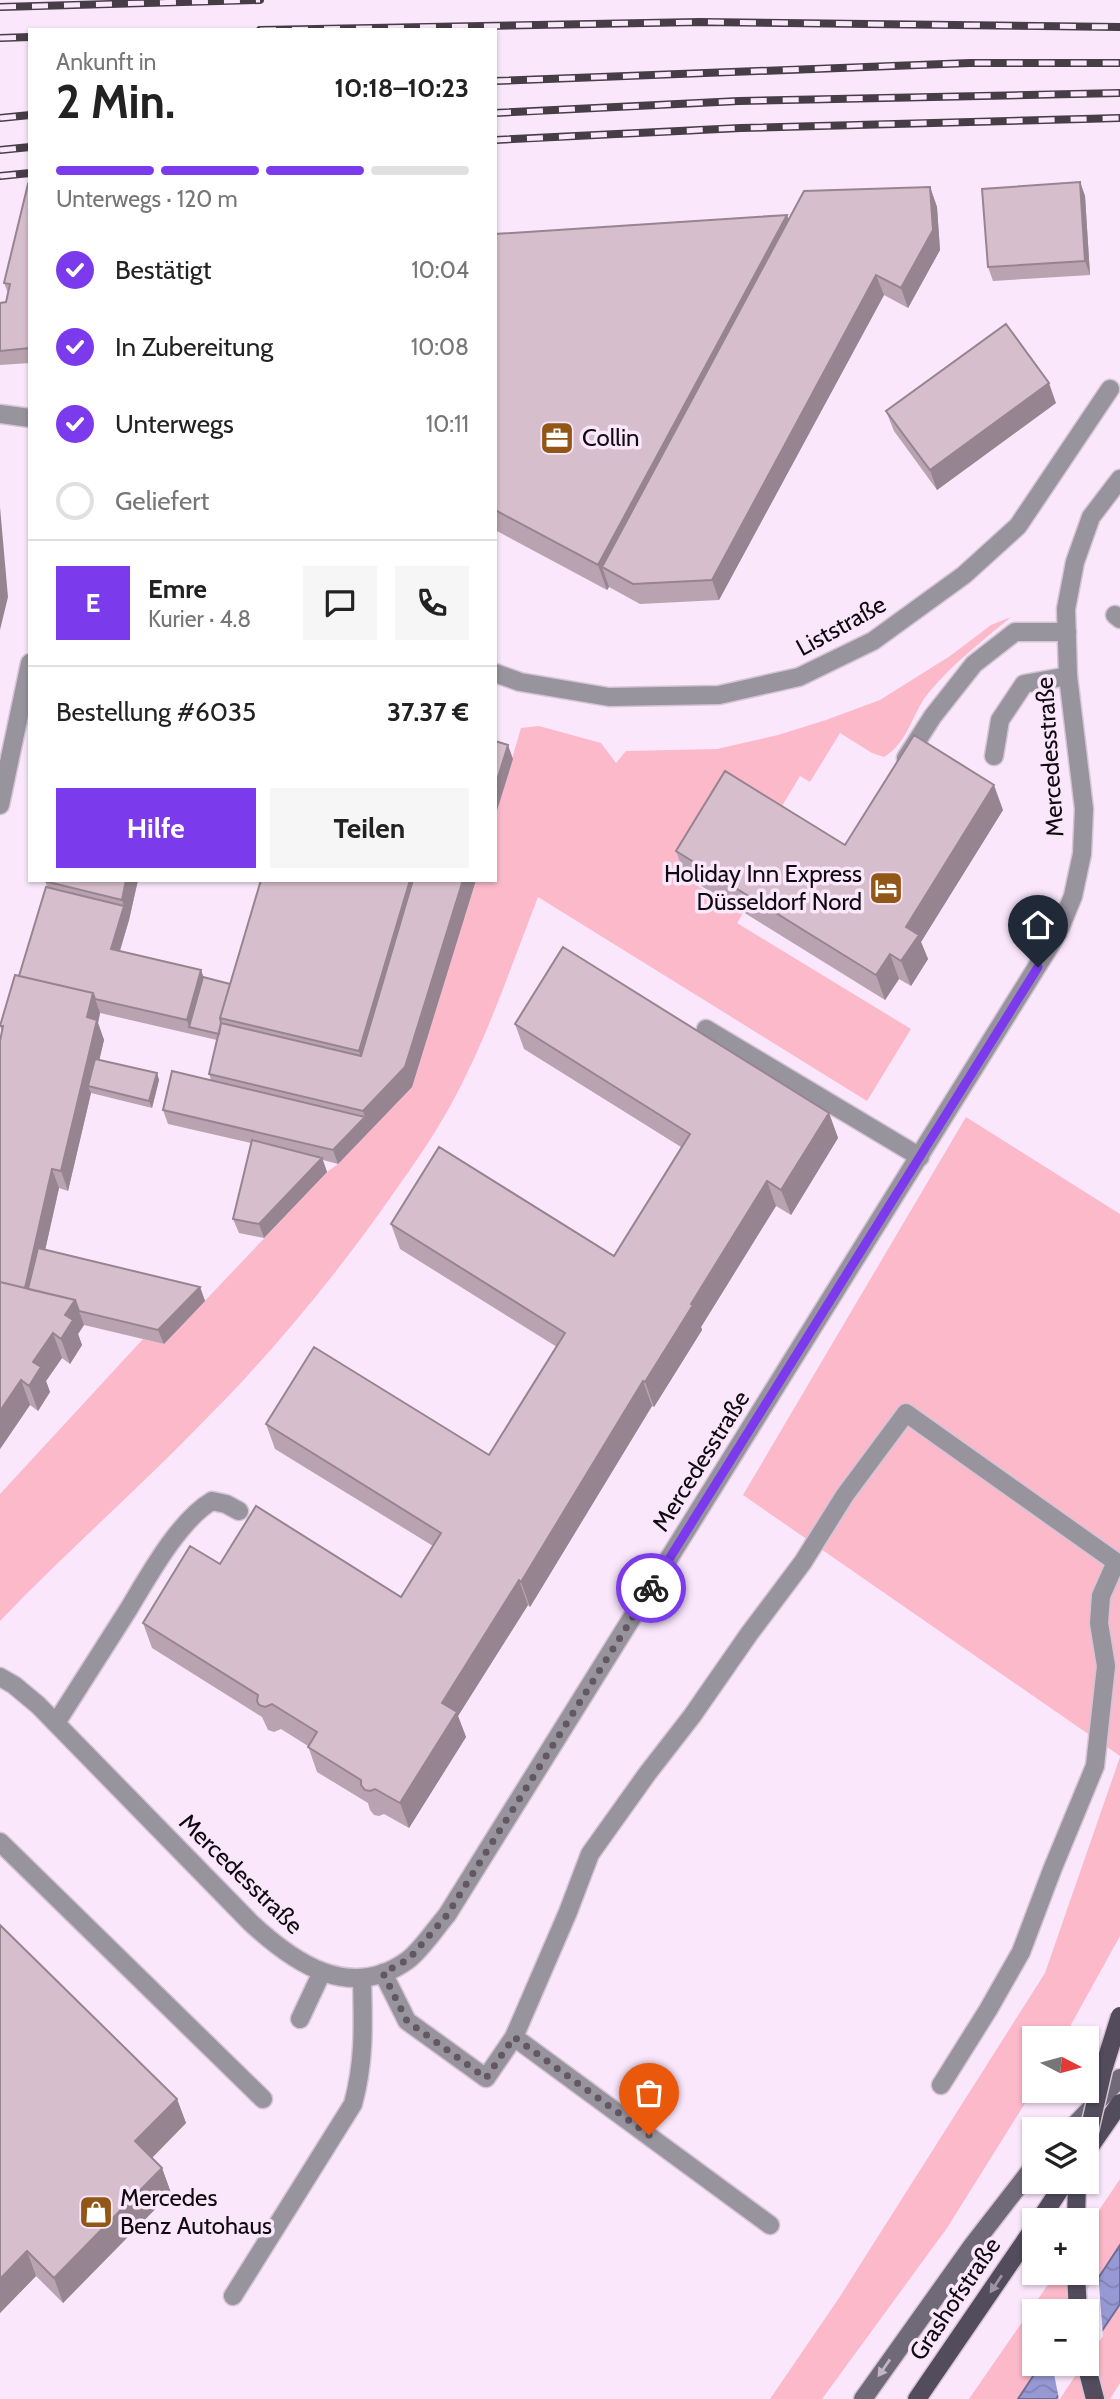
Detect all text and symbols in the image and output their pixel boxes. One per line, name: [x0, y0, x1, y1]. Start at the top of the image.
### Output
text: Ankunft in: [56, 48, 156, 76]
text: 10:18–10:23: [334, 72, 469, 104]
text: 2 Min.: [56, 74, 175, 130]
text: Unterwegs · 120 m: [56, 185, 238, 213]
icon: check: [56, 251, 94, 289]
text: Bestätigt: [115, 254, 212, 286]
text: 10:04: [411, 256, 469, 284]
icon: check: [56, 328, 94, 366]
text: In Zubereitung: [115, 331, 273, 363]
text: 10:08: [411, 333, 469, 361]
icon: check: [56, 405, 94, 443]
text: Unterwegs: [115, 408, 234, 440]
text: 10:11: [426, 410, 469, 438]
office icon: Collin: [538, 419, 576, 457]
place label: Collin: [582, 423, 639, 452]
text: Geliefert: [115, 485, 209, 517]
button: chat: [303, 566, 377, 640]
button: phone: [395, 566, 469, 640]
text: Emre: [148, 573, 207, 605]
text: E: [86, 587, 100, 619]
street label: Liststraße: [791, 589, 891, 662]
text: Kurier · 4.8: [148, 605, 251, 633]
street label: Mercedesstraße: [1029, 676, 1070, 838]
text: Bestellung #6035: [56, 696, 256, 728]
text: 37.37 €: [387, 696, 469, 728]
button: Hilfe: [56, 788, 256, 868]
button: Teilen: [270, 788, 469, 868]
place label: Holiday Inn Express Düsseldorf Nord: [664, 859, 862, 916]
hotel icon: Holiday Inn Express Düsseldorf Nord: [867, 869, 905, 907]
pin: [1008, 895, 1068, 967]
icon: home: [1019, 906, 1057, 944]
street label: Mercedesstraße: [646, 1385, 755, 1536]
courier: [616, 1553, 686, 1623]
icon: bike: [632, 1569, 670, 1607]
street label: Mercedesstraße: [174, 1808, 309, 1940]
north arrow: [1022, 2026, 1099, 2104]
map controls: [1022, 2026, 1099, 2376]
pin: [619, 2063, 679, 2135]
icon: bag: [630, 2074, 668, 2112]
button: layers: [1022, 2117, 1099, 2194]
place label: Mercedes Benz Autohaus: [120, 2183, 272, 2240]
shop icon: Mercedes Benz Autohaus: [77, 2193, 115, 2231]
button: +: [1022, 2208, 1099, 2285]
street label: Grashofstraße: [903, 2232, 1006, 2366]
one-way arrow: [989, 2275, 1003, 2293]
button: −: [1022, 2299, 1099, 2376]
one-way arrow: [878, 2359, 892, 2377]

